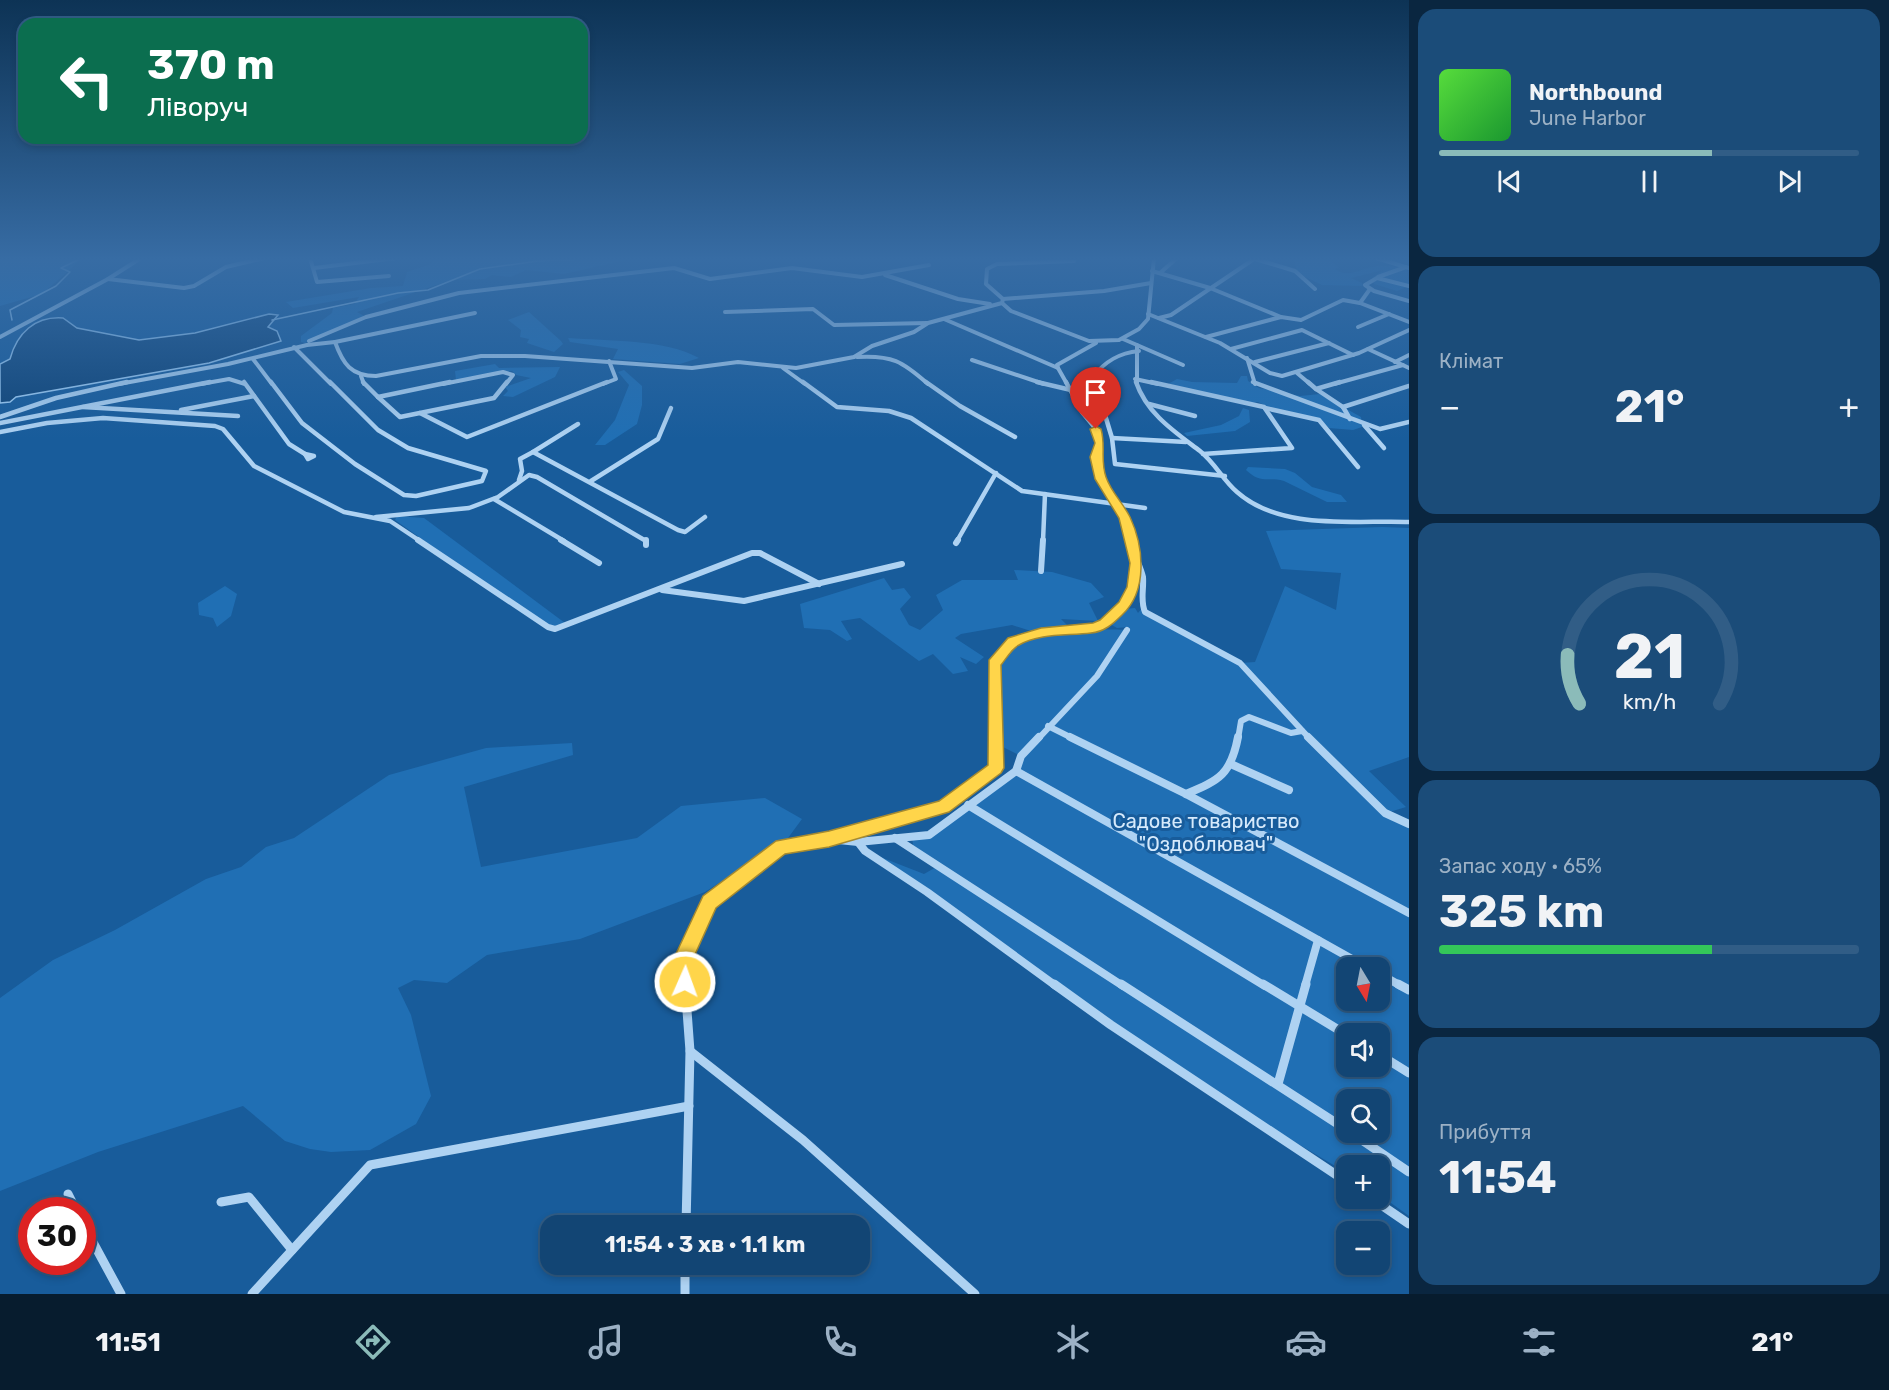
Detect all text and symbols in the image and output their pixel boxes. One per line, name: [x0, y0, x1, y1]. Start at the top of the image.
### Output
text: 370 m: [147, 40, 275, 90]
icon: left: [48, 42, 126, 120]
text: Northbound: [1529, 79, 1662, 106]
text: Ліворуч: [147, 91, 248, 123]
text: June Harbor: [1529, 106, 1646, 130]
icon: previous: [1493, 165, 1526, 198]
icon: pause: [1633, 165, 1666, 198]
icon: next: [1773, 165, 1806, 198]
text: Клімат: [1439, 349, 1503, 373]
pin: [1070, 367, 1121, 429]
icon: arrive: [1079, 376, 1112, 409]
text: 21°: [1614, 380, 1685, 433]
text: −: [1439, 387, 1460, 426]
text: +: [1838, 387, 1859, 426]
text: 21: [1613, 620, 1685, 694]
text: km/h: [1622, 689, 1676, 714]
park label: Садове товариство "Оздоблювач": [1112, 809, 1300, 856]
text: Запас ходу · 65%: [1439, 854, 1602, 878]
text: 325 km: [1439, 885, 1604, 938]
position arrow: [653, 950, 717, 1014]
north arrow: [1336, 957, 1390, 1011]
map controls: [1336, 957, 1390, 1275]
button: sound: [1336, 1023, 1390, 1077]
button: search: [1336, 1089, 1390, 1143]
text: Прибуття: [1439, 1120, 1531, 1144]
text: 11:54: [1439, 1151, 1557, 1204]
button: +: [1336, 1155, 1390, 1209]
speed limit sign: 30: [18, 1197, 96, 1275]
button: −: [1336, 1221, 1390, 1275]
text: 11:54 · 3 хв · 1.1 km: [605, 1231, 805, 1258]
icon: directions: [352, 1321, 394, 1363]
icon: music: [585, 1321, 627, 1363]
icon: phone: [819, 1321, 861, 1363]
icon: climate: [1052, 1321, 1094, 1363]
icon: car: [1285, 1321, 1327, 1363]
icon: filters: [1518, 1321, 1560, 1363]
text: 11:51: [96, 1326, 161, 1358]
text: 21°: [1751, 1326, 1793, 1358]

